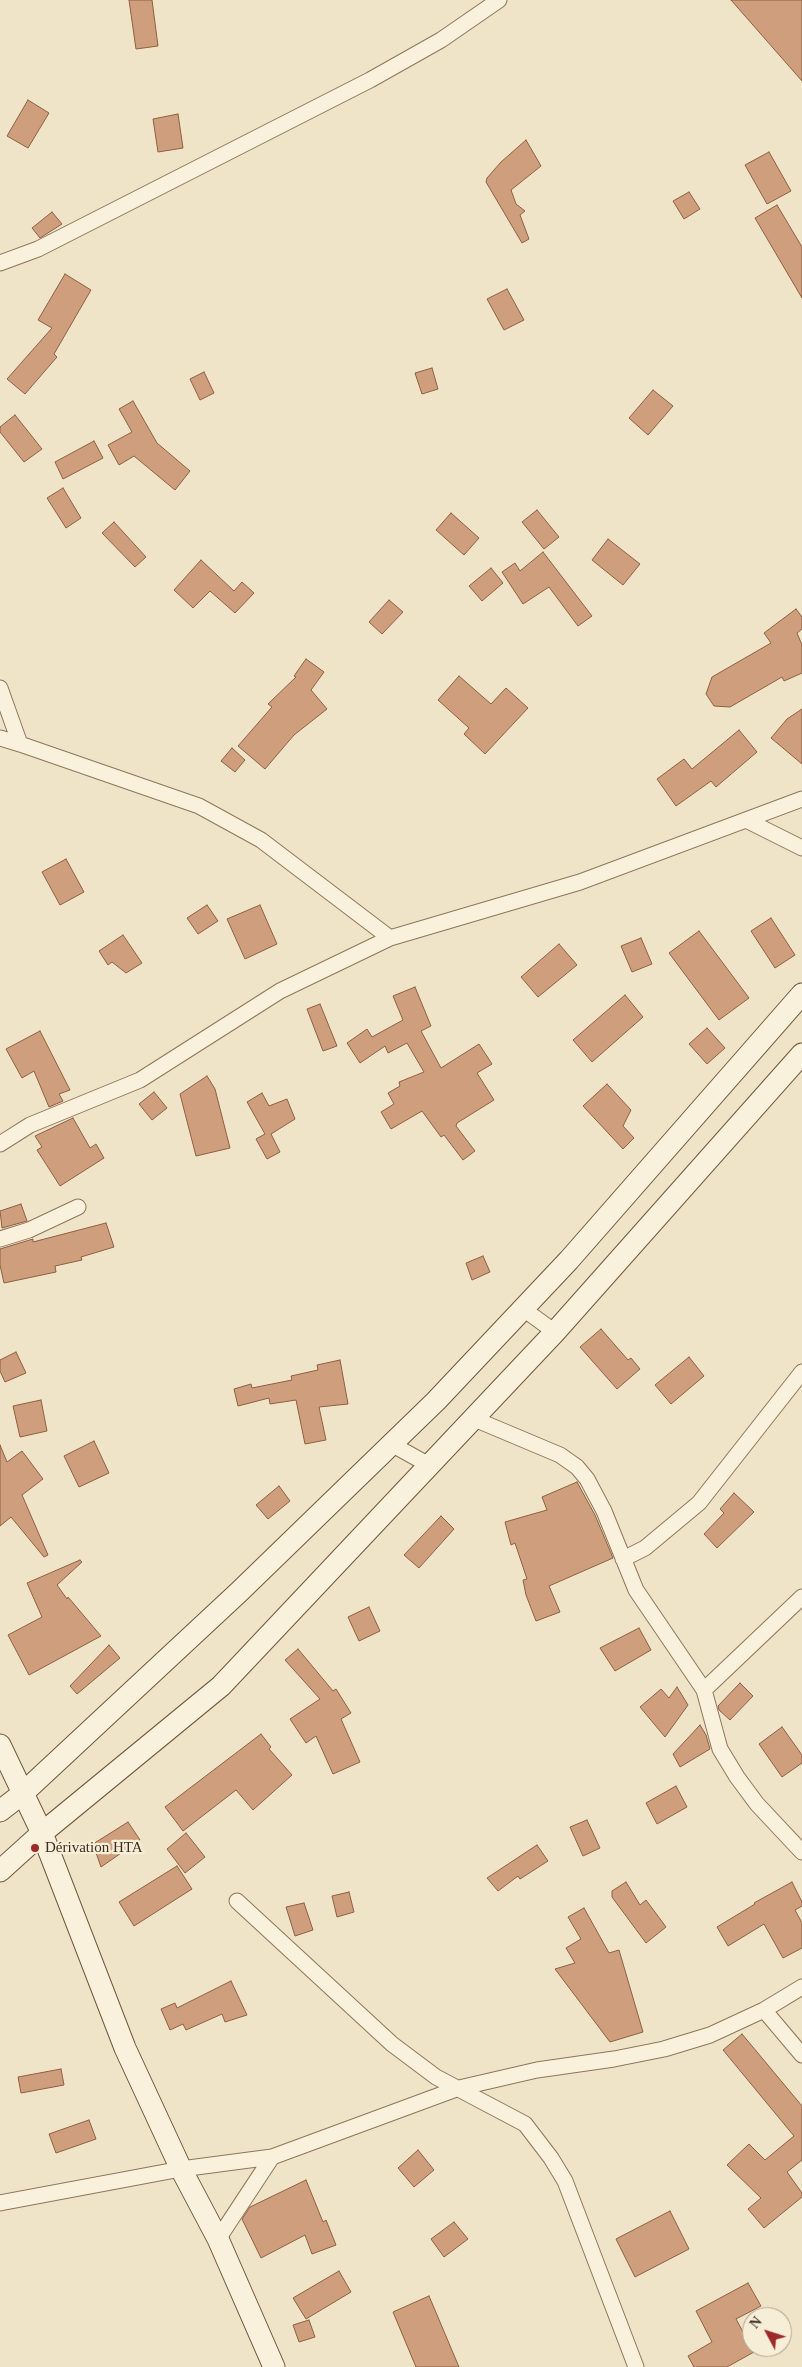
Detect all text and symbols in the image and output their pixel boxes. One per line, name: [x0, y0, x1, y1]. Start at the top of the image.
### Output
place label: Dérivation HTA: [45, 1839, 143, 1857]
marker: Dérivation HTA: [29, 1842, 41, 1854]
north arrow: [742, 2307, 792, 2357]
text: N: [747, 2314, 765, 2331]

